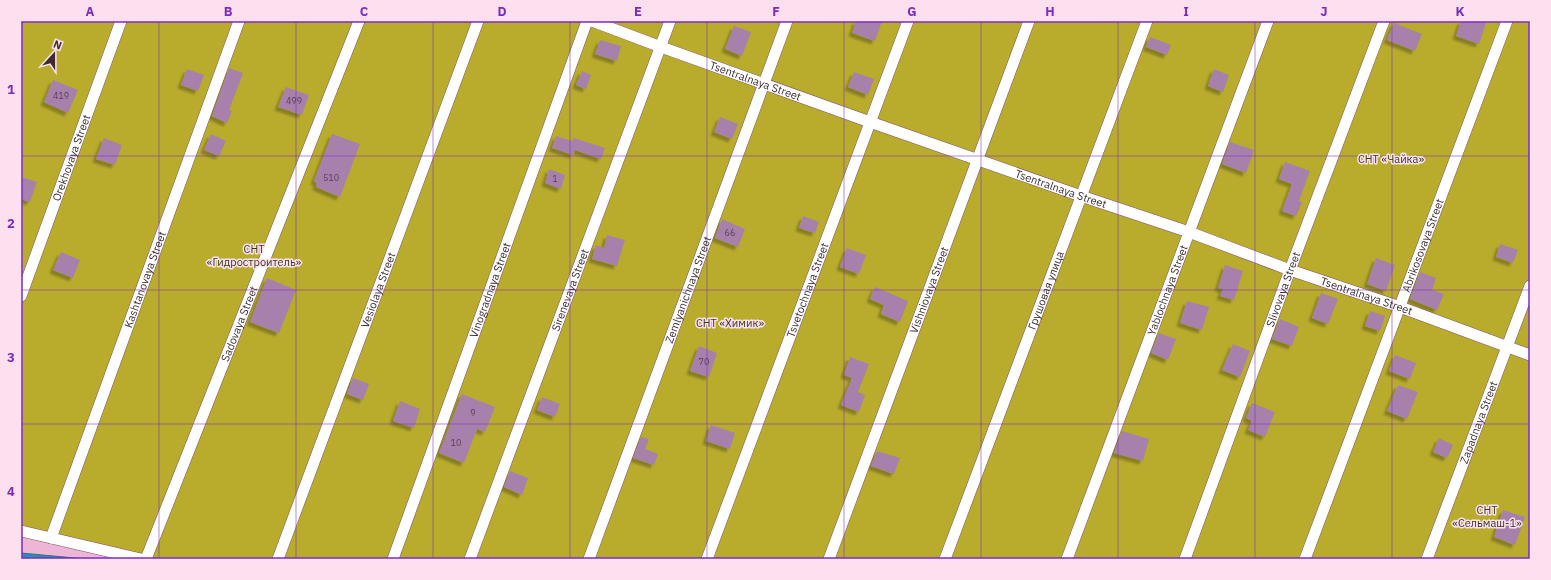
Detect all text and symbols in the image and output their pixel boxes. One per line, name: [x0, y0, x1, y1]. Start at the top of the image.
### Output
text: A: [86, 3, 95, 20]
text: B: [224, 3, 233, 20]
text: C: [360, 3, 369, 20]
text: D: [497, 3, 507, 20]
text: E: [634, 3, 642, 20]
text: F: [772, 3, 780, 20]
text: G: [907, 3, 917, 20]
text: H: [1045, 3, 1055, 20]
text: I: [1183, 3, 1189, 20]
text: J: [1320, 3, 1328, 20]
text: K: [1455, 3, 1465, 20]
north arrow: [34, 34, 74, 74]
text: N: [51, 37, 64, 53]
street label: Tsentralnaya Street: [708, 58, 803, 104]
text: 1: [7, 81, 15, 98]
house number: 419: [53, 90, 69, 101]
house number: 499: [286, 95, 302, 106]
street label: Orekhovaya Street: [49, 112, 93, 203]
park label: СНТ «Чайка»: [1358, 152, 1424, 166]
street label: Tsentralnaya Street: [1013, 166, 1109, 211]
house number: 510: [323, 172, 339, 183]
house number: 1: [552, 173, 558, 184]
street label: Abrikosovaya Street: [1399, 197, 1447, 294]
text: 2: [7, 215, 15, 232]
house number: 66: [725, 227, 735, 238]
street label: Kashtanovaya Street: [121, 229, 169, 330]
street label: Zemlyanichnaya Street: [662, 234, 714, 345]
street label: Vinogradnaya Street: [466, 240, 514, 339]
street label: Tsvetochnaya Street: [783, 241, 832, 339]
park label: СНТ «Гидростроитель»: [207, 242, 302, 269]
street label: Yablochnaya Street: [1144, 243, 1191, 337]
street label: Vishniovaya Street: [907, 245, 952, 335]
street label: Sirenevaya Street: [548, 247, 592, 333]
street label: Грушовая улица: [1025, 249, 1067, 331]
street label: Vesiolaya Street: [358, 250, 398, 330]
street label: Slivovaya Street: [1263, 250, 1303, 329]
street label: Tsentralnaya Street: [1319, 274, 1415, 318]
street label: Sadovaya Street: [218, 284, 260, 364]
park label: СНТ «Химик»: [696, 316, 764, 330]
text: 3: [7, 349, 15, 366]
house number: 70: [699, 356, 709, 367]
street label: Zapadnaya Street: [1457, 379, 1500, 466]
house number: 9: [470, 407, 476, 418]
house number: 10: [451, 437, 461, 448]
text: 4: [7, 483, 15, 500]
park label: СНТ «Сельмаш-1»: [1452, 503, 1522, 530]

